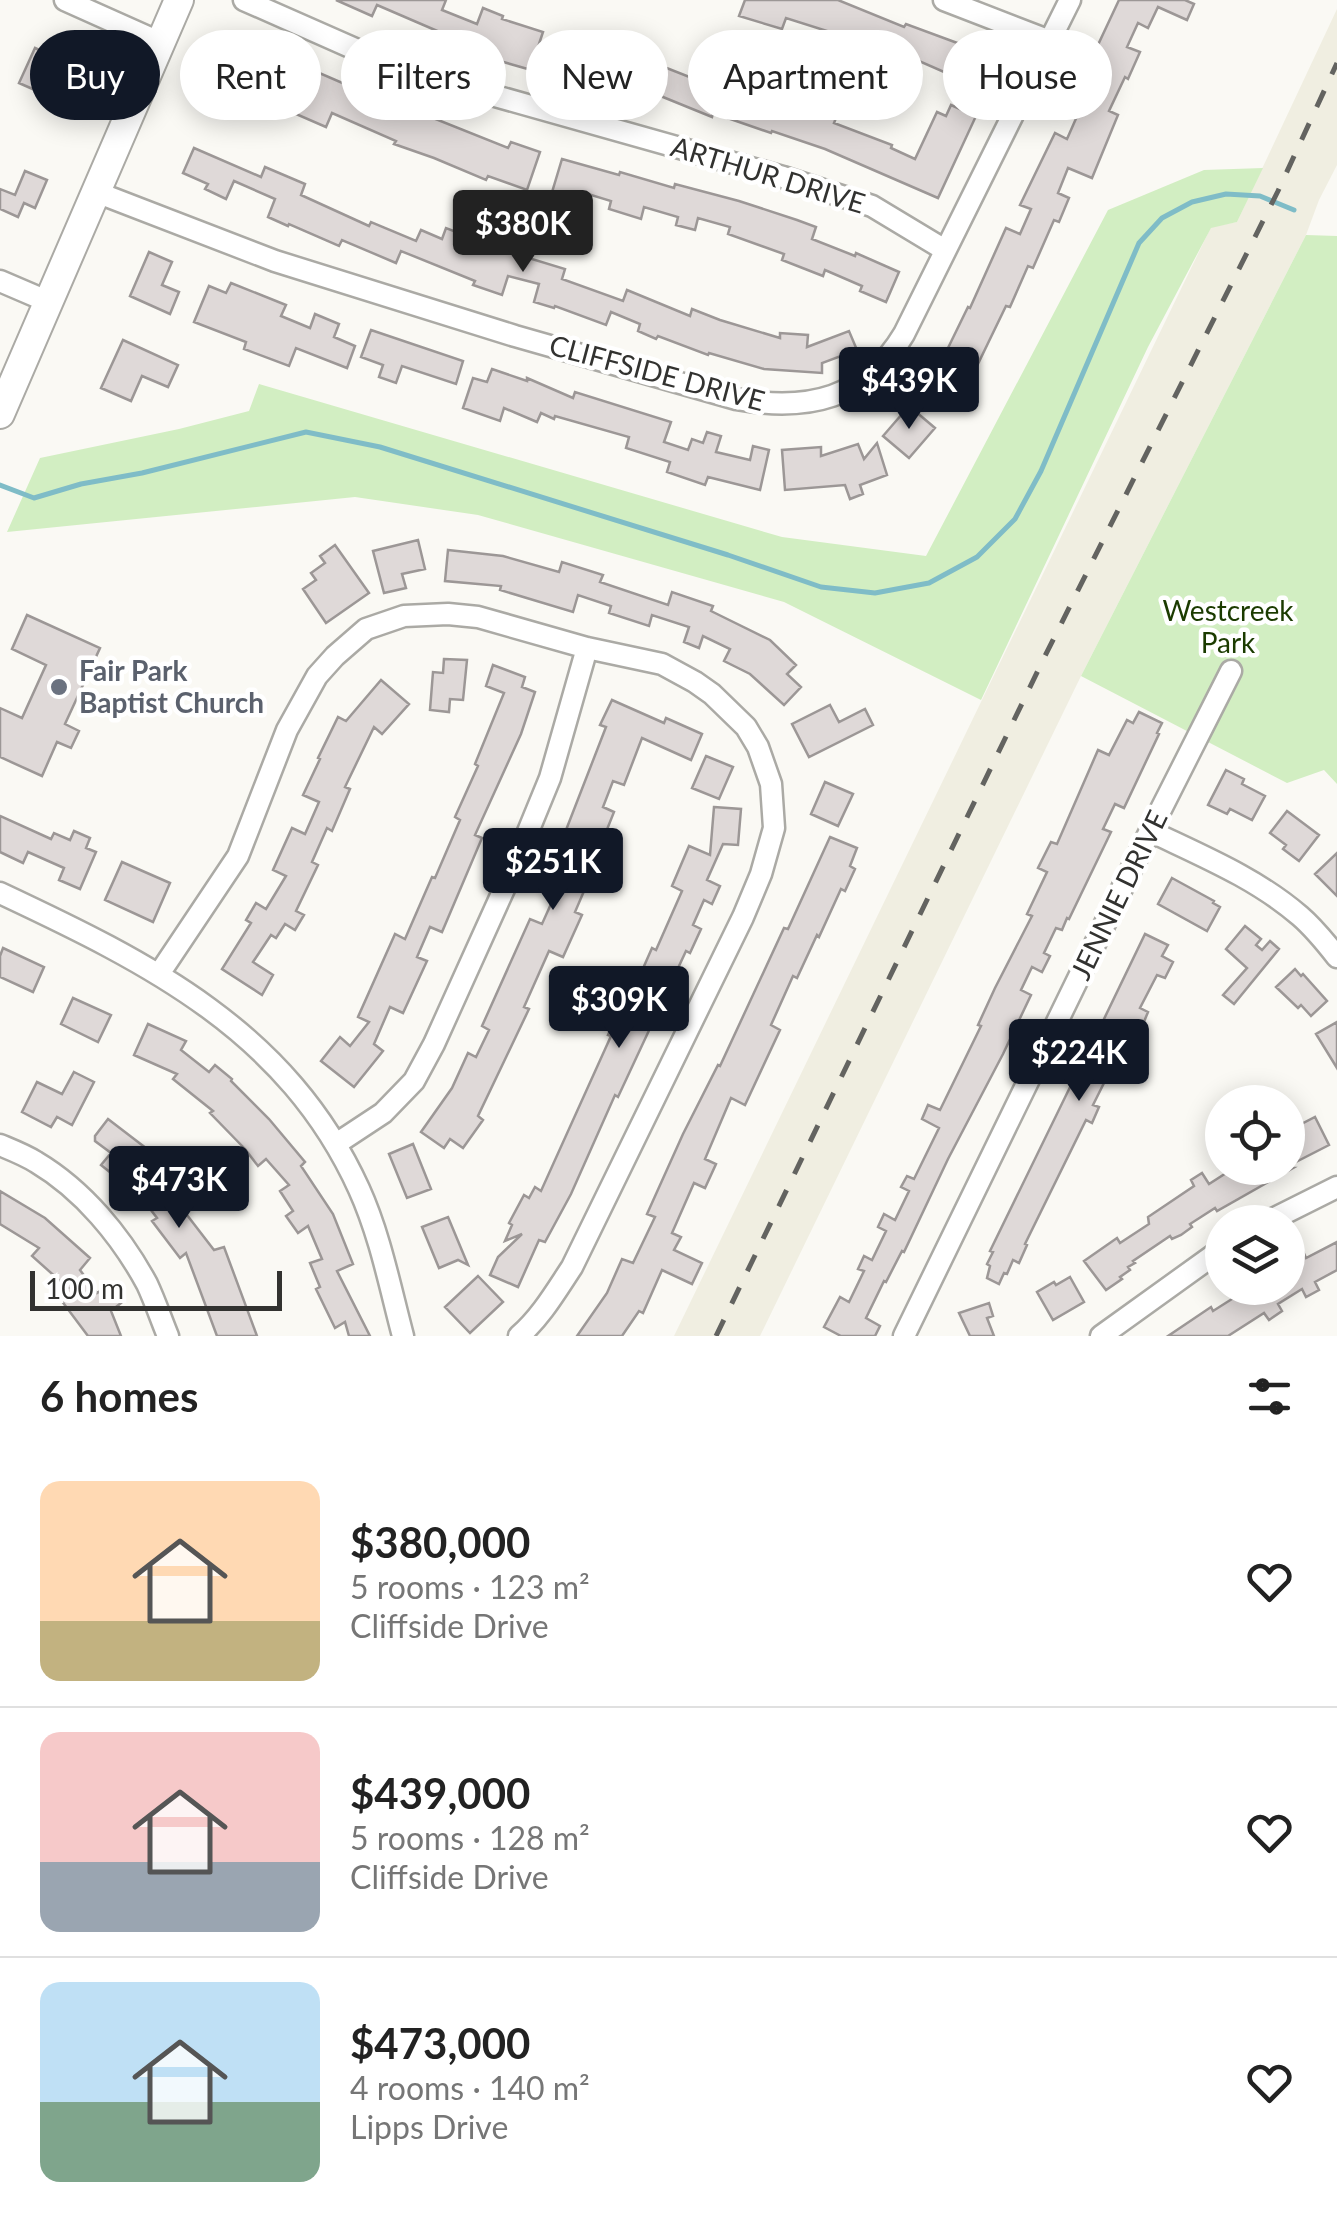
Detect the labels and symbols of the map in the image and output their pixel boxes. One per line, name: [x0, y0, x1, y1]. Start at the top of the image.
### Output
street label: ARTHUR DRIVE: [667, 128, 869, 220]
pin: $380K: [453, 190, 593, 275]
street label: CLIFFSIDE DRIVE: [546, 327, 769, 417]
pin: $439K: [839, 347, 979, 432]
park label: Westcreek Park: [1162, 593, 1294, 659]
place label: Fair Park Baptist Church: [79, 653, 264, 719]
marker: Fair Park Baptist Church: [48, 676, 70, 698]
street label: JENNIE DRIVE: [1063, 805, 1174, 985]
pin: $251K: [483, 828, 623, 913]
pin: $309K: [549, 966, 689, 1051]
pin: $224K: [1009, 1019, 1149, 1104]
pin: $473K: [109, 1146, 249, 1231]
scale bar: [30, 1266, 282, 1310]

